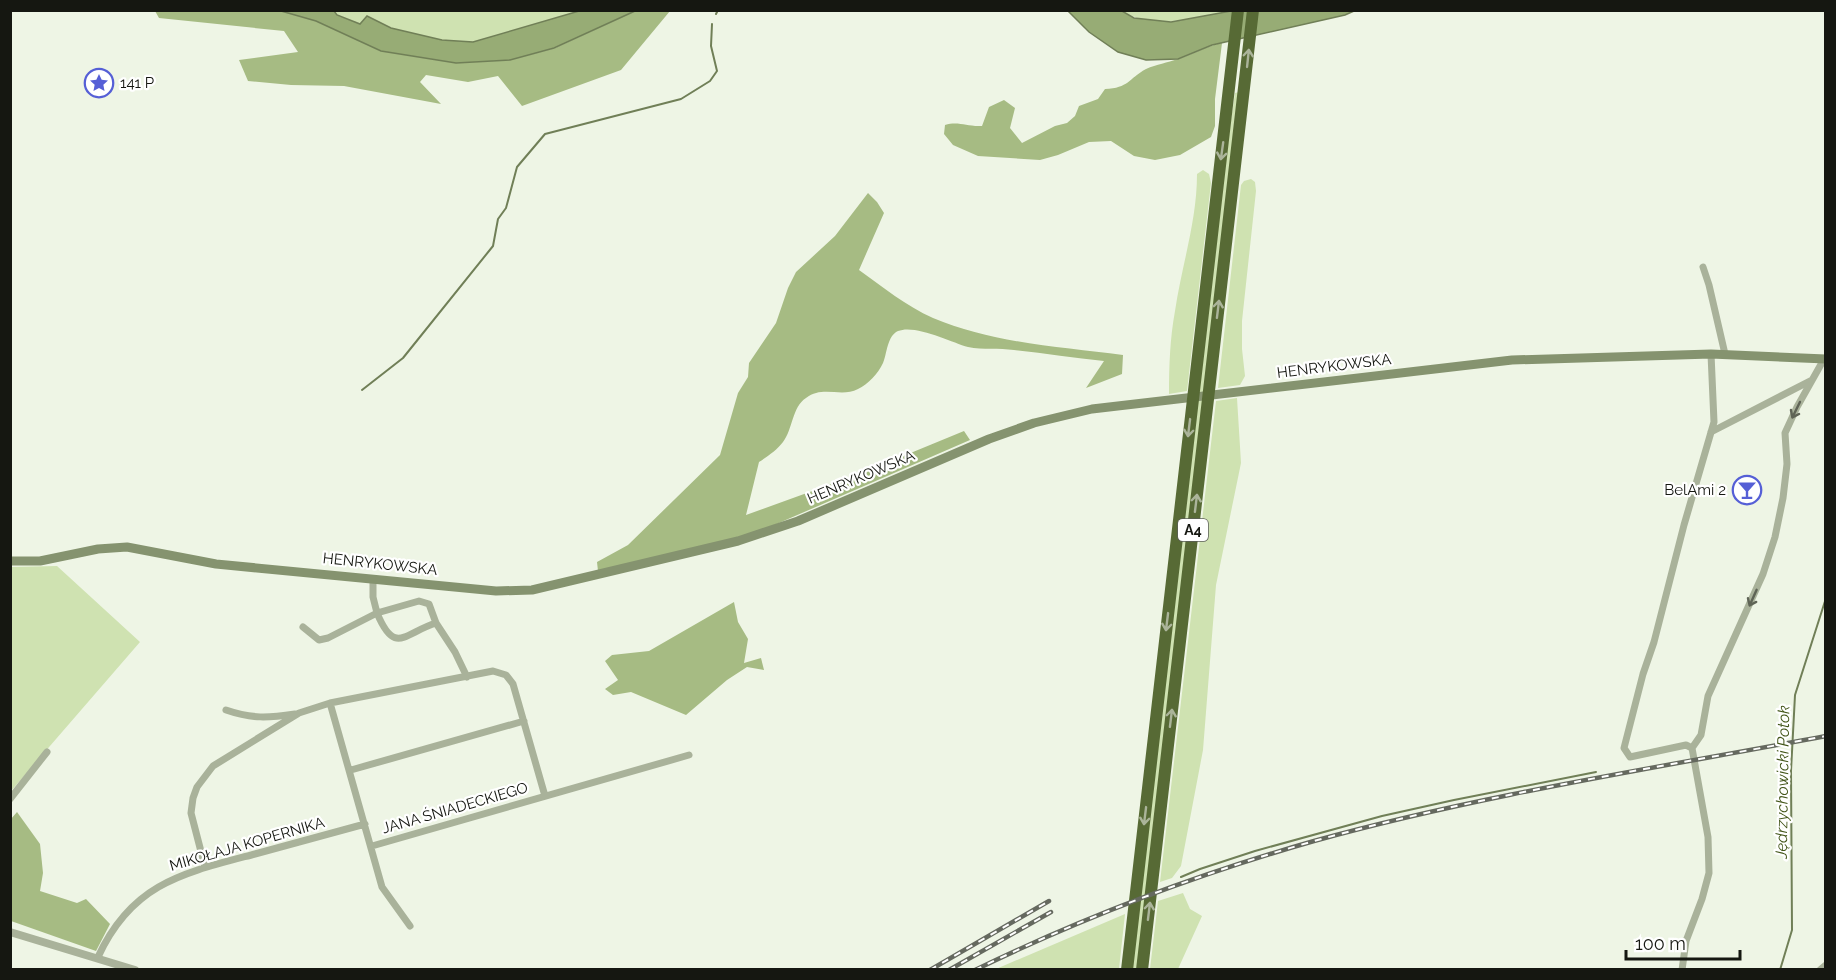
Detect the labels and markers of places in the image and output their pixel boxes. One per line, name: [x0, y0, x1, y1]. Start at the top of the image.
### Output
place icon: 141 P: [83, 67, 115, 99]
place label: 141 P: [120, 74, 154, 92]
bar icon: BelAmi 2: [1731, 474, 1763, 506]
place label: BelAmi 2: [1664, 481, 1726, 499]

